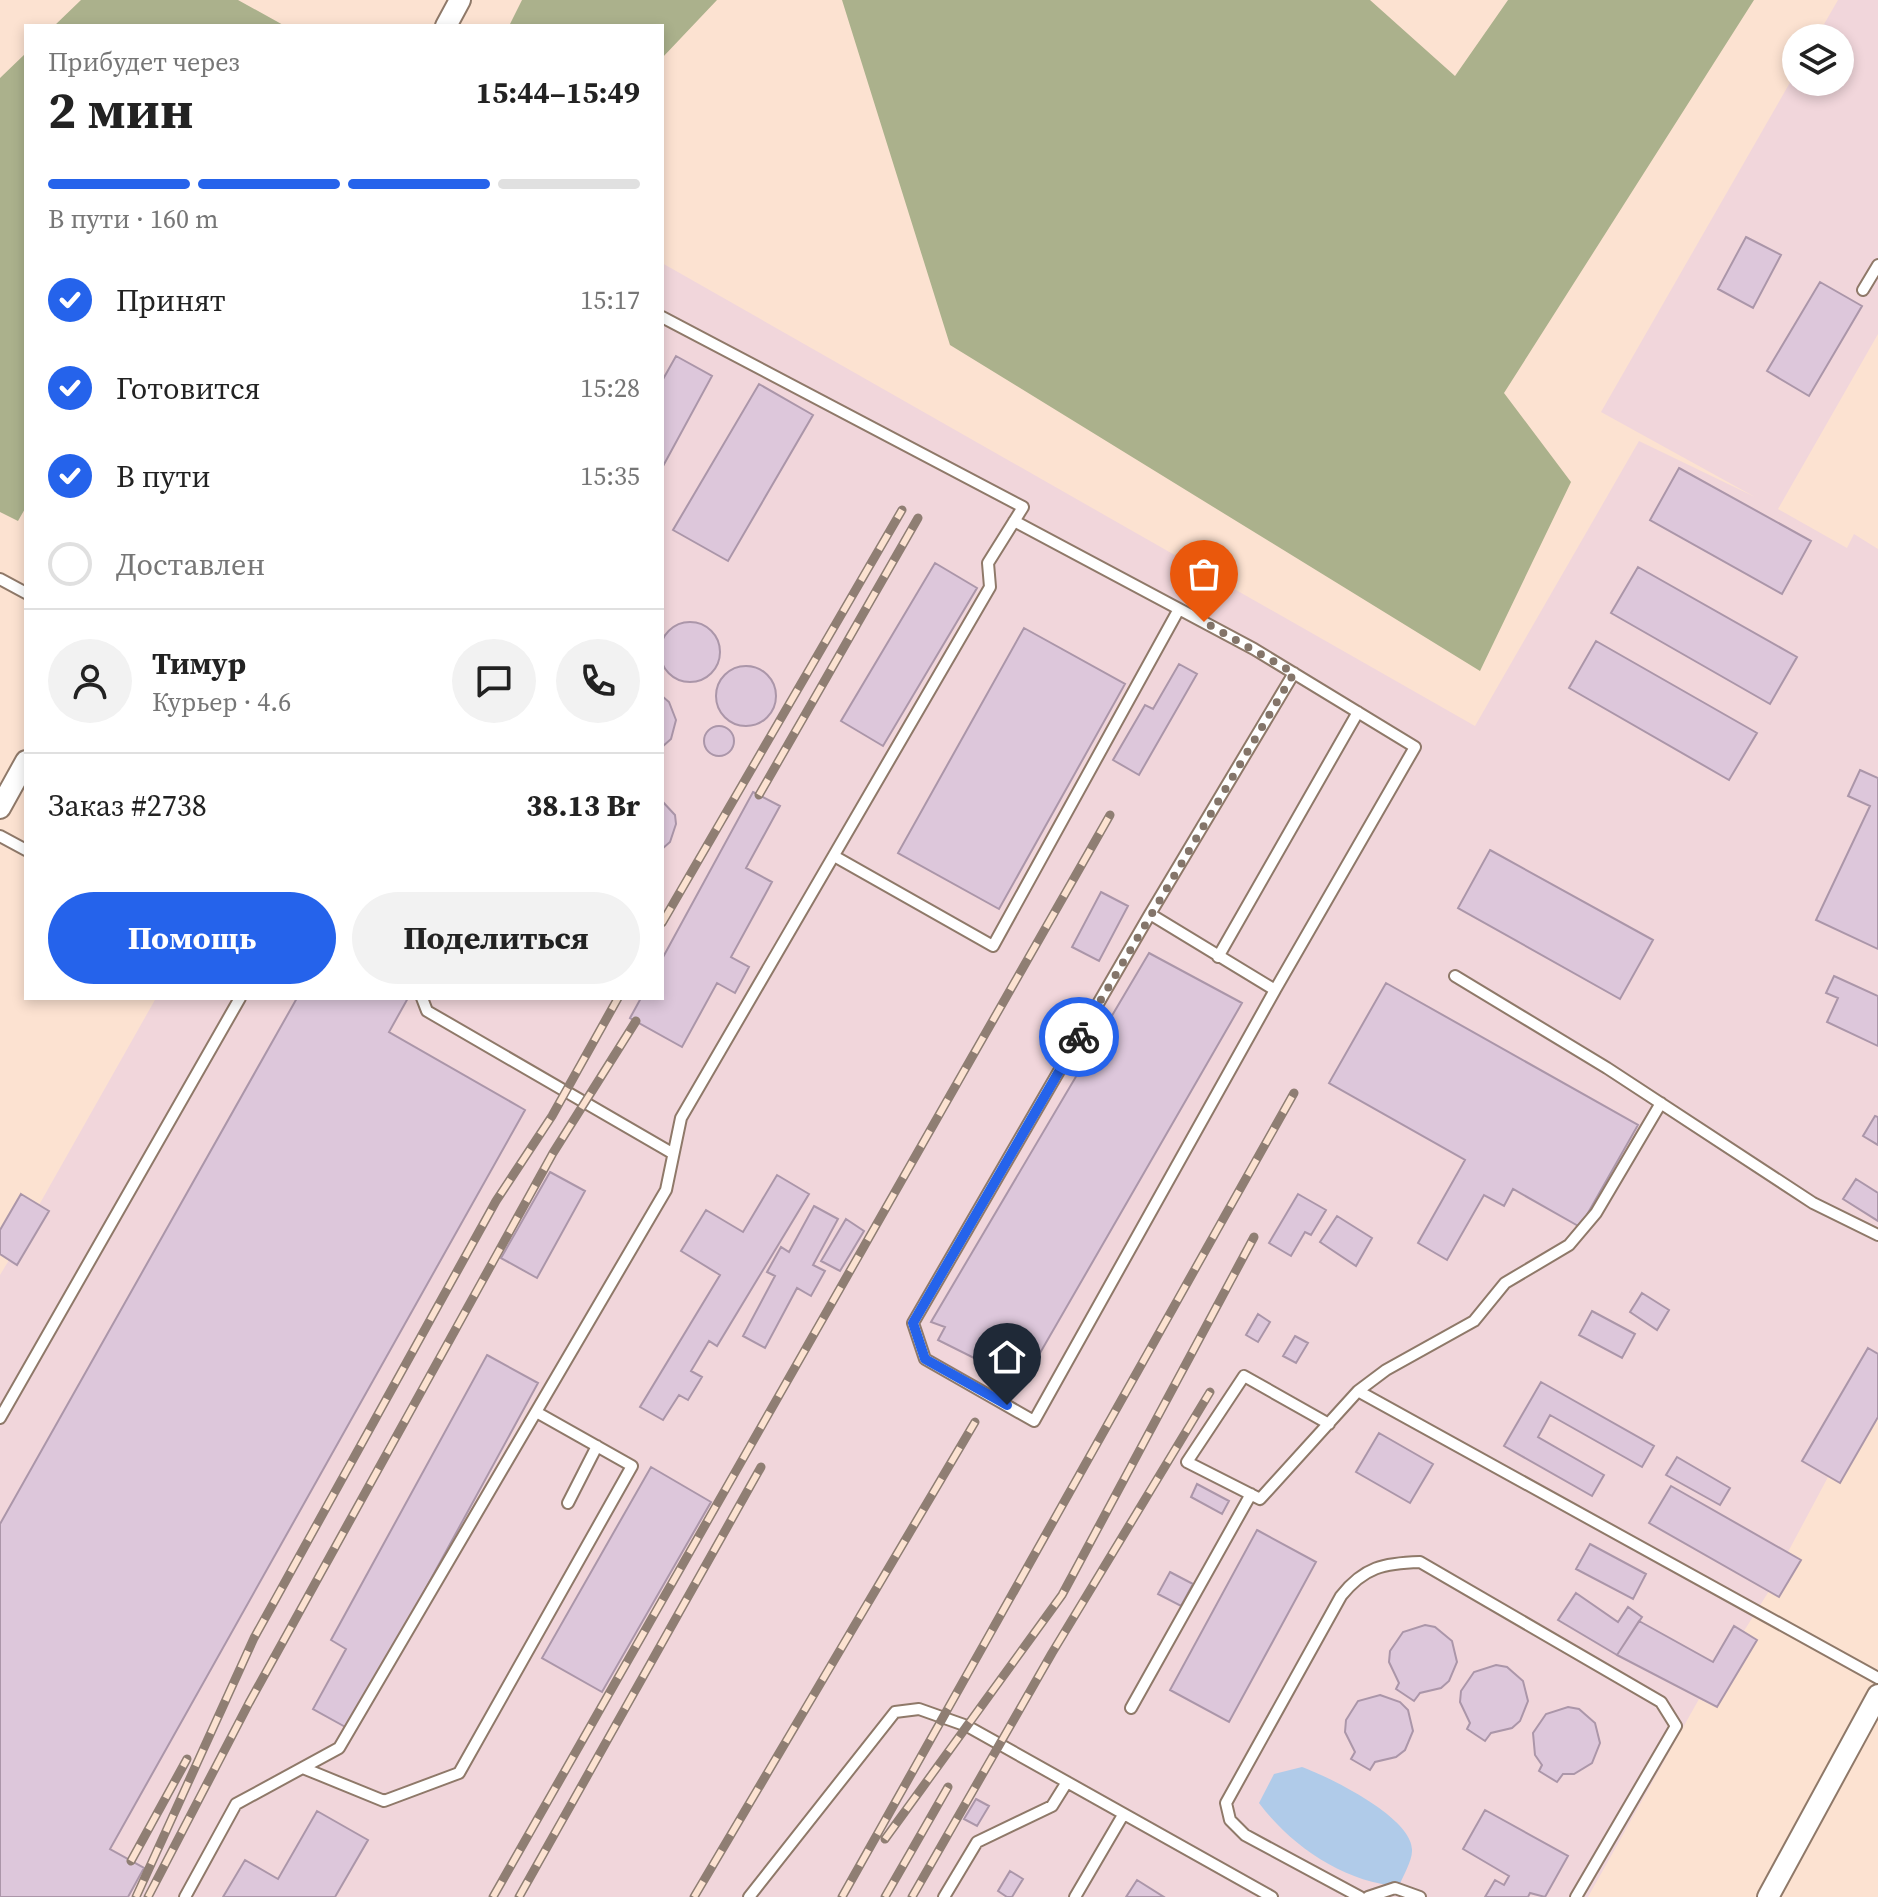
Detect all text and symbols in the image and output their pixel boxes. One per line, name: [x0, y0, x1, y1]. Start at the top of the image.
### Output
map controls: [1782, 24, 1854, 96]
button: layers: [1782, 24, 1854, 96]
text: Прибудет через: [48, 44, 240, 80]
text: 15:44–15:49: [476, 72, 640, 113]
text: 2 мин: [48, 74, 193, 145]
text: В пути · 160 m: [48, 201, 218, 237]
icon: check: [48, 278, 92, 322]
text: Принят: [116, 280, 226, 321]
text: 15:17: [580, 282, 640, 318]
icon: check: [48, 366, 92, 410]
text: Готовится: [116, 368, 260, 409]
text: 15:28: [580, 370, 640, 406]
icon: check: [48, 454, 92, 498]
text: В пути: [116, 456, 211, 497]
text: 15:35: [580, 458, 640, 494]
pin: [1170, 540, 1238, 622]
text: Доставлен: [116, 544, 265, 585]
icon: bag: [1182, 552, 1226, 596]
button: person: [48, 639, 132, 723]
button: chat: [452, 639, 536, 723]
button: phone: [556, 639, 640, 723]
text: Тимур: [152, 643, 246, 684]
text: Курьер · 4.6: [152, 684, 291, 720]
text: Заказ #2738: [48, 785, 207, 826]
text: 38.13 Br: [526, 785, 640, 826]
button: Помощь: [48, 892, 336, 984]
button: Поделиться: [352, 892, 640, 984]
courier: [1039, 997, 1119, 1077]
icon: bike: [1057, 1015, 1101, 1059]
pin: [973, 1323, 1041, 1405]
icon: home: [985, 1335, 1029, 1379]

